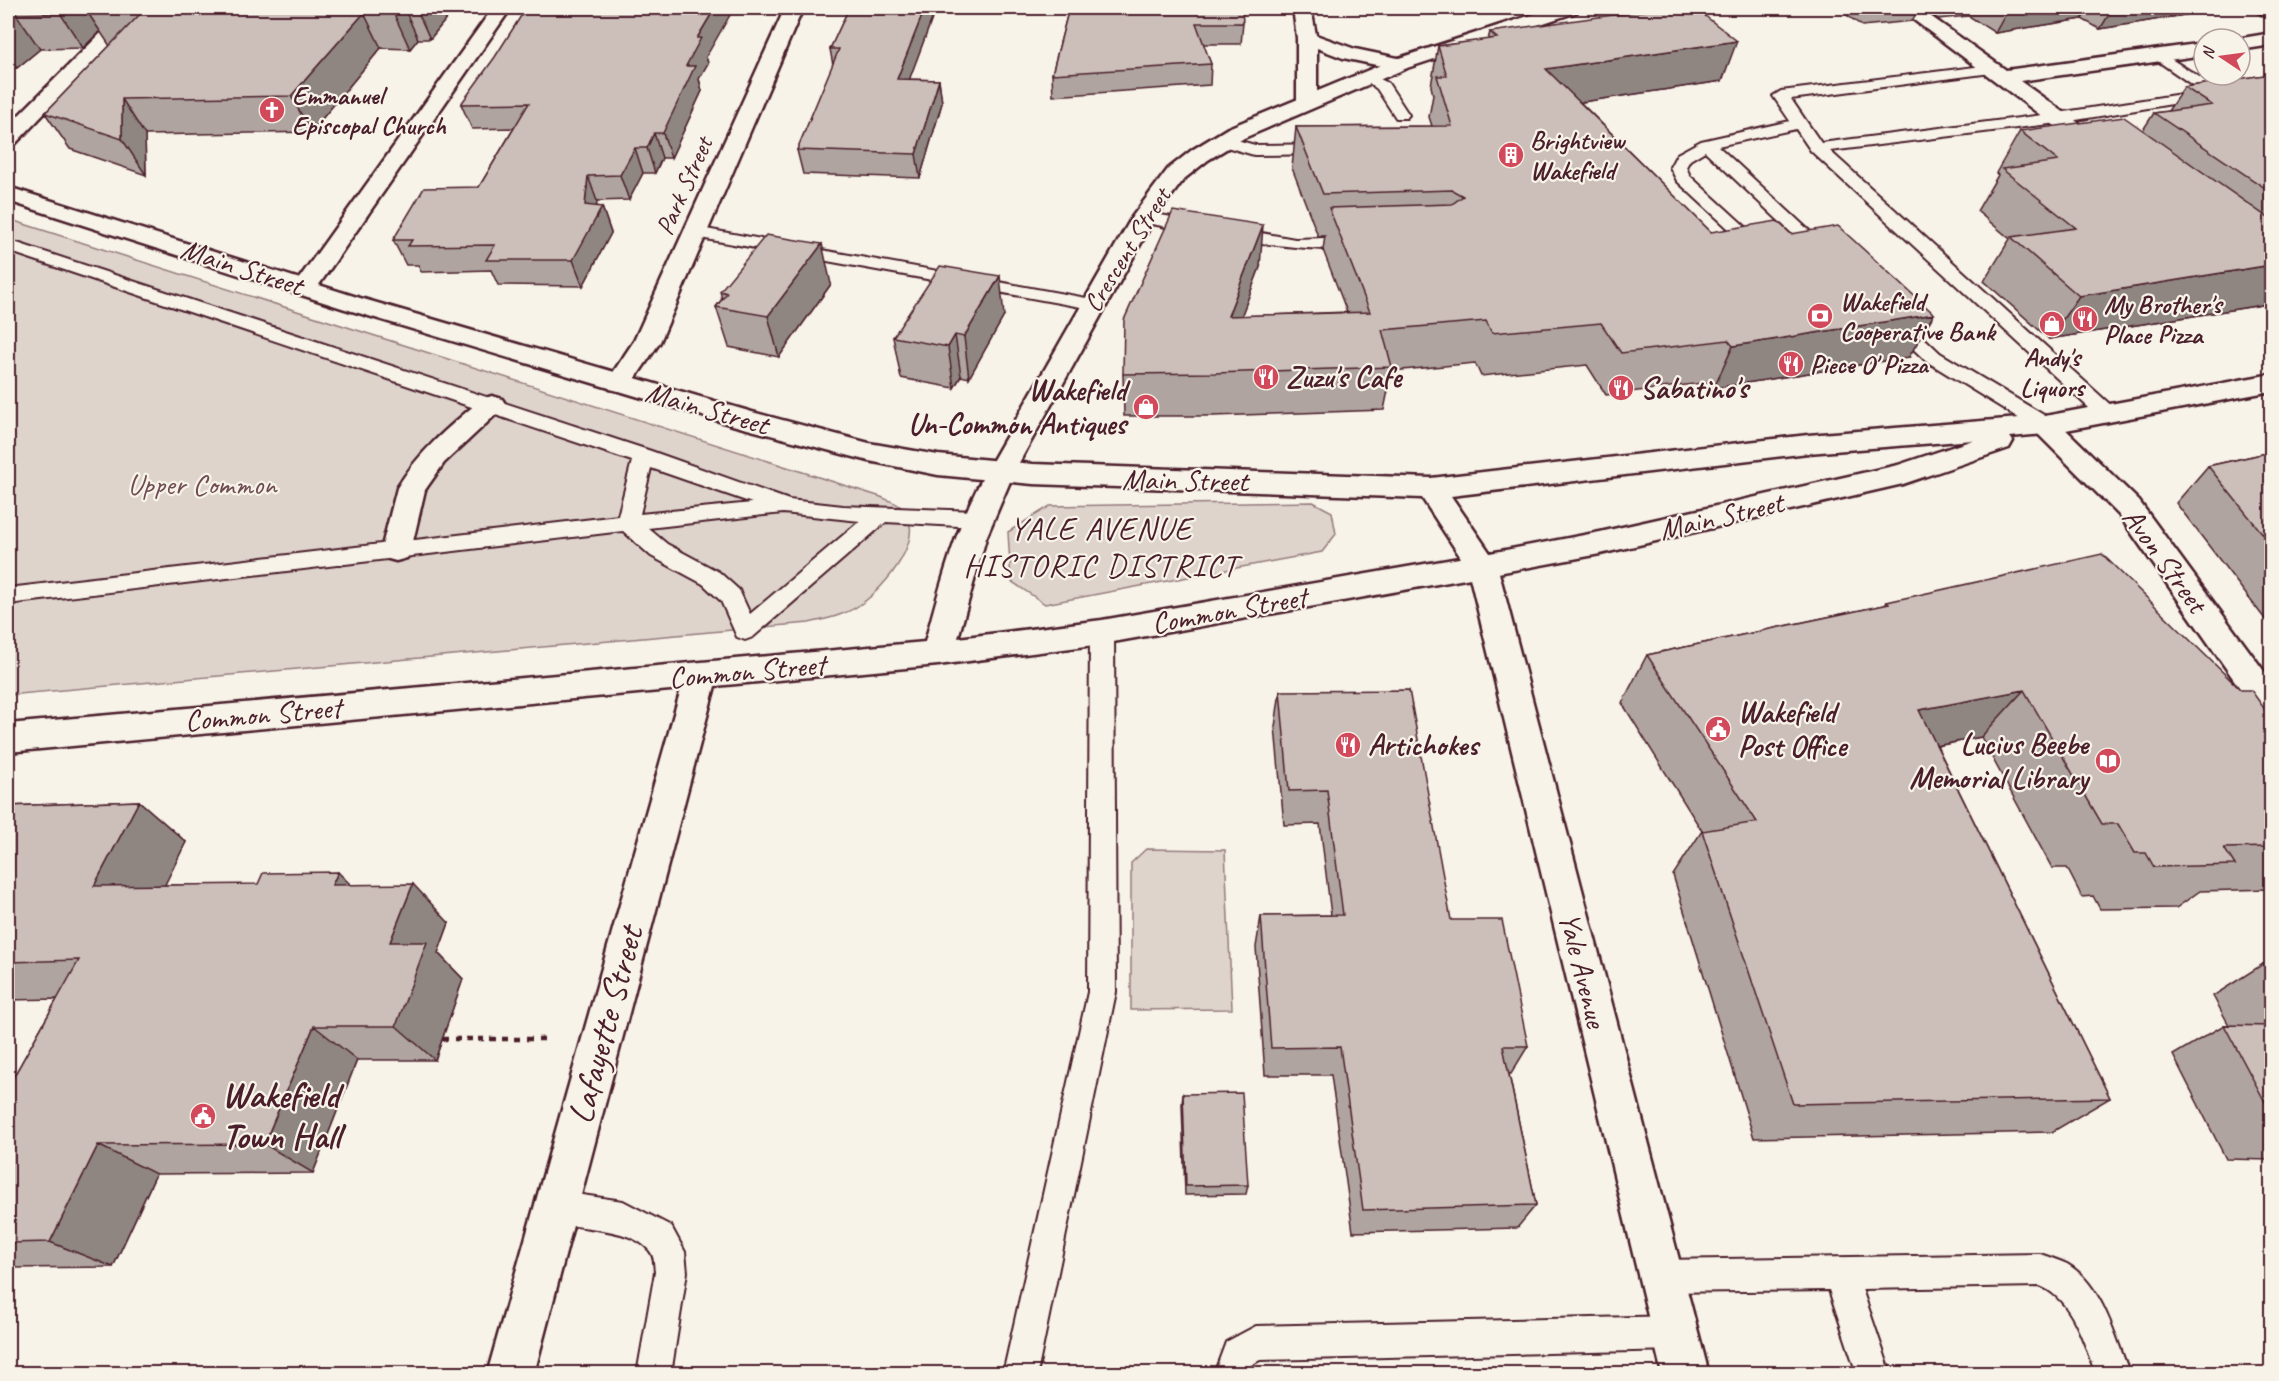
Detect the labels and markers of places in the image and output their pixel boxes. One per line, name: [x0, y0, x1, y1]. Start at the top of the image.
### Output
place label: Emmanuel Episcopal Church: [292, 79, 447, 142]
church icon: Emmanuel Episcopal Church: [257, 95, 287, 125]
place label: Brightview Wakefield: [1530, 124, 1627, 187]
building icon: Brightview Wakefield: [1496, 140, 1526, 170]
place label: Wakefield Cooperative Bank: [1840, 285, 1997, 348]
place label: My Brother's Place Pizza: [2104, 288, 2224, 351]
bank icon: Wakefield Cooperative Bank: [1805, 301, 1835, 331]
restaurant icon: My Brother's Place Pizza: [2070, 304, 2100, 334]
shop icon: Andy's Liquors: [2037, 309, 2067, 339]
place label: Andy's Liquors: [2020, 341, 2087, 404]
place label: Piece O' Pizza: [1810, 348, 1930, 381]
restaurant icon: Piece O' Pizza: [1776, 349, 1806, 379]
place label: Zuzu's Cafe: [1286, 358, 1403, 396]
restaurant icon: Zuzu's Cafe: [1251, 362, 1281, 392]
place label: Sabatino's: [1640, 369, 1751, 407]
place label: Wakefield Un-Common Antiques: [908, 371, 1131, 443]
restaurant icon: Sabatino's: [1606, 373, 1636, 403]
shop icon: Wakefield Un-Common Antiques: [1131, 392, 1161, 422]
place label: Wakefield Post Office: [1738, 693, 1849, 765]
public building icon: Wakefield Post Office: [1703, 714, 1733, 744]
place label: Lucius Beebe Memorial Library: [1909, 725, 2091, 797]
place label: Artichokes: [1368, 726, 1481, 764]
restaurant icon: Artichokes: [1333, 730, 1363, 760]
library icon: Lucius Beebe Memorial Library: [2093, 746, 2123, 776]
place label: Wakefield Town Hall: [222, 1072, 347, 1159]
public building icon: Wakefield Town Hall: [188, 1101, 218, 1131]

